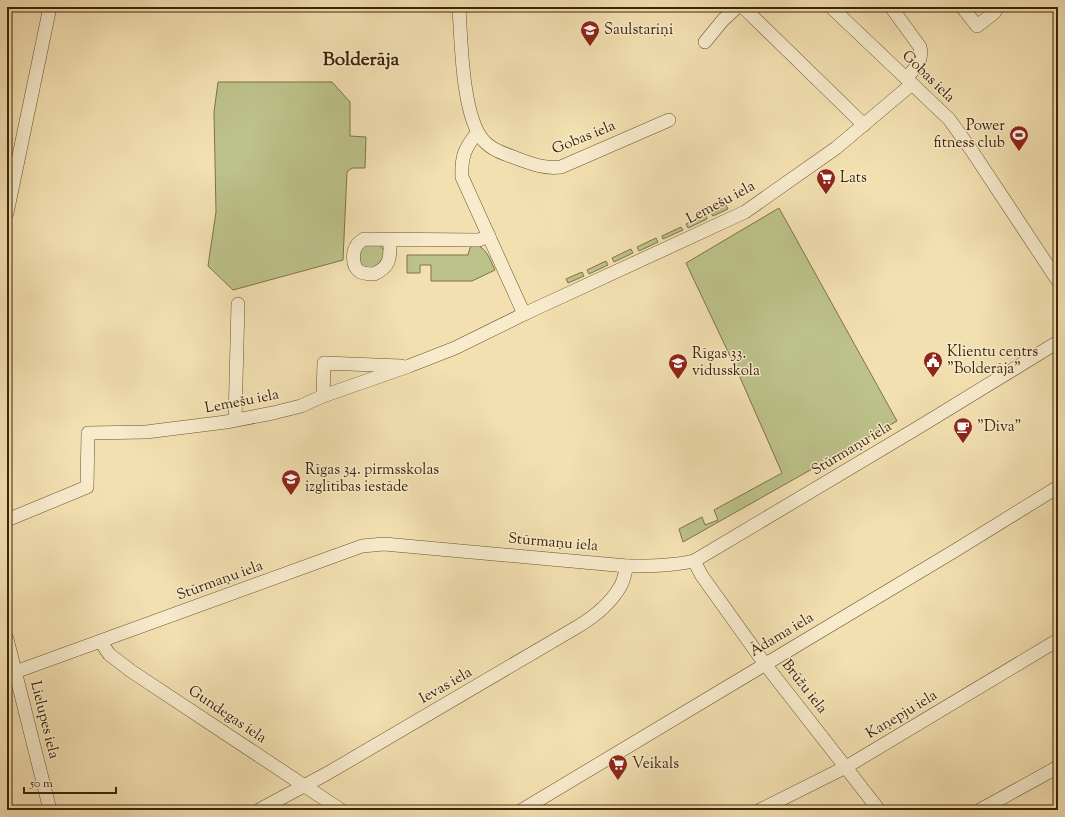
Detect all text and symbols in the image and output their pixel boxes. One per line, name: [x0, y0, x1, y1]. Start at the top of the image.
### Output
school or university icon: Saulstariņi: [579, 19, 601, 47]
place label: Saulstariņi: [604, 20, 673, 41]
street label: Gobas iela: [897, 46, 959, 108]
district label: Bolderāja: [323, 47, 399, 74]
street label: Gobas iela: [549, 116, 619, 160]
place label: Power fitness club: [934, 116, 1005, 154]
sports icon: Power fitness club: [1008, 124, 1030, 152]
supermarket icon: Lats: [815, 167, 837, 195]
place label: Lats: [840, 168, 867, 189]
street label: Lemešu iela: [683, 176, 759, 230]
place label: Klientu centrs "Bolderāja": [947, 342, 1038, 380]
place label: Rīgas 33. vidusskola: [692, 344, 760, 382]
public building icon: Klientu centrs "Bolderāja": [922, 350, 944, 378]
school or university icon: Rīgas 33. vidusskola: [667, 352, 689, 380]
street label: Lemešu iela: [203, 385, 281, 419]
cafe icon: "Diva": [952, 416, 974, 444]
street label: Stūrmaņu iela: [808, 417, 896, 481]
place label: "Diva": [977, 417, 1021, 438]
place label: Rīgas 34. pirmsskolas izglītības iestāde: [305, 460, 439, 498]
school or university icon: Rīgas 34. pirmsskolas izglītības iestāde: [280, 468, 302, 496]
street label: Stūrmaņu iela: [507, 529, 599, 557]
street label: Stūrmaņu iela: [174, 556, 266, 606]
street label: Ādama iela: [746, 608, 818, 662]
street label: Brūžu iela: [776, 656, 832, 719]
street label: Ievas iela: [416, 662, 476, 710]
street label: Lielupes iela: [24, 679, 64, 761]
street label: Gundegas iela: [184, 681, 270, 749]
street label: Kaņepju iela: [862, 685, 942, 745]
supermarket icon: Veikals: [607, 753, 629, 781]
place label: Veikals: [632, 754, 679, 775]
scale bar: [24, 769, 116, 795]
text: 50 m: [29, 775, 53, 793]

